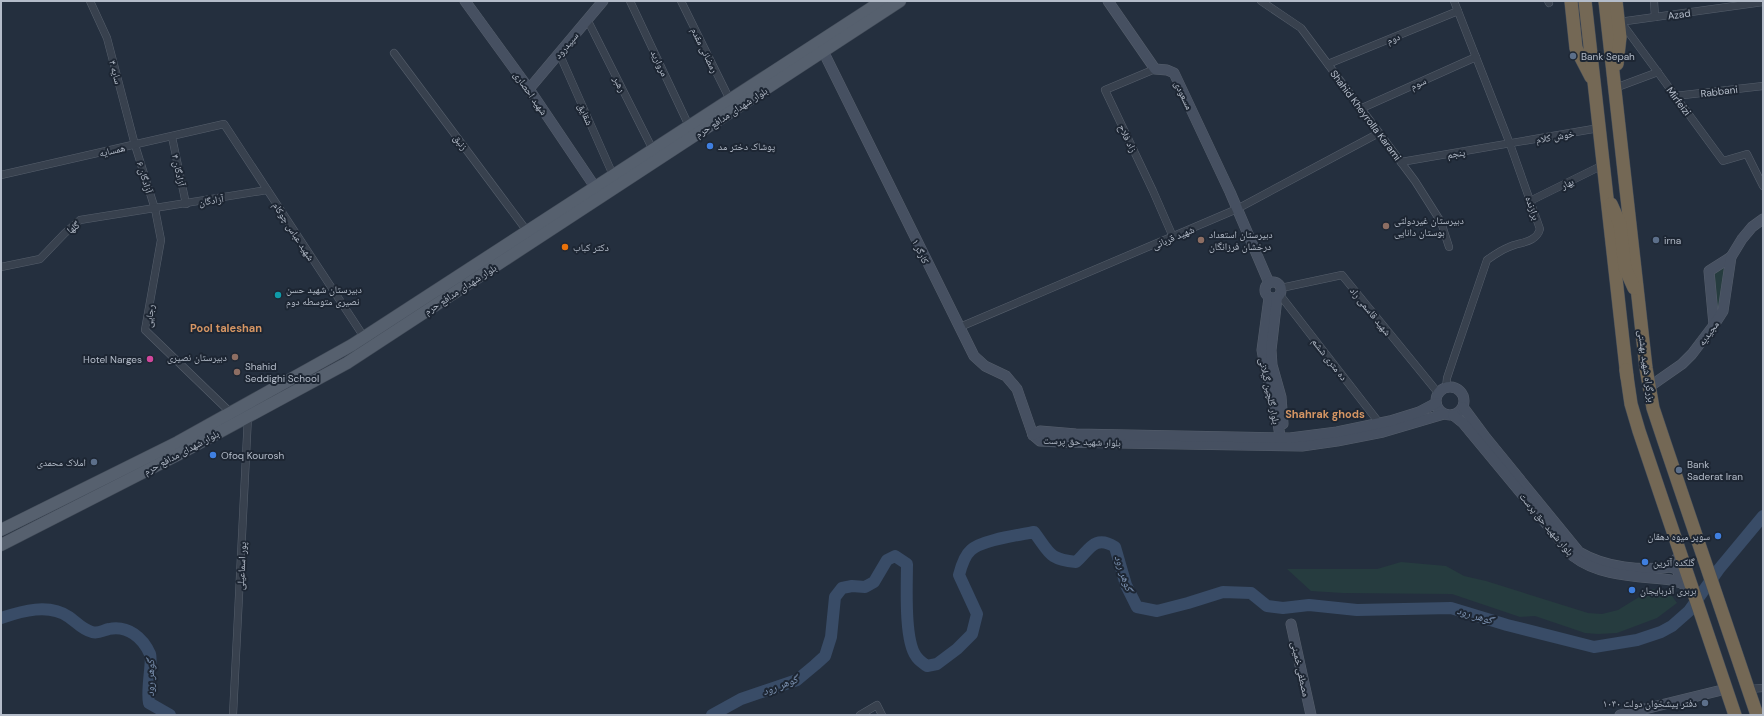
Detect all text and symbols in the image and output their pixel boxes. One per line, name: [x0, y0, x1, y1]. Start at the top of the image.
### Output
street label: Azad: [1667, 6, 1691, 23]
street label: رمضانی مقدم: [687, 25, 721, 76]
street label: سپیدرود: [551, 29, 582, 62]
street label: دوم: [1384, 30, 1402, 48]
street label: مروارید: [648, 48, 671, 79]
place label: Bank Sepah: [1581, 50, 1635, 63]
marker: Bank Sepah: [1568, 51, 1578, 61]
street label: سایه ۴: [106, 59, 125, 86]
street label: Shahid Kheyrolla Karami: [1327, 67, 1404, 163]
street label: شهید احصاری: [511, 69, 551, 118]
street label: رهبر: [610, 73, 629, 94]
street label: سوم: [1408, 74, 1429, 94]
street label: مسعودی: [1171, 79, 1196, 112]
street label: Rabbani: [1700, 83, 1738, 100]
street label: بلوار شهدای مدافع حرم: [693, 84, 771, 142]
street label: Mirfeizi: [1664, 84, 1694, 118]
street label: شقایق: [575, 101, 596, 128]
street label: زاد فلاح: [1115, 122, 1140, 155]
street label: خوش کلام: [1535, 127, 1576, 147]
street label: زنبق: [451, 132, 471, 153]
place label: پوشاک دختر مد: [718, 140, 775, 153]
street label: همسایه: [98, 141, 126, 160]
marker: پوشاک دختر مد: [705, 141, 715, 151]
street label: پنجم: [1446, 145, 1466, 162]
street label: آزادگان ۴: [169, 153, 188, 188]
street label: آزادگان ۶: [134, 160, 156, 195]
street label: بهار: [1558, 175, 1576, 193]
street label: آزادگان: [198, 192, 225, 209]
street label: برازنده: [1522, 194, 1543, 222]
street label: شهید عباس چوکام: [269, 200, 318, 264]
place label: دبیرستان غیردولتی بوستان دانایی: [1394, 214, 1464, 239]
street label: گلها: [64, 218, 83, 237]
marker: دبیرستان غیردولتی بوستان دانایی: [1381, 221, 1391, 231]
street label: شهید قربانی: [1150, 223, 1197, 252]
place label: دبیرستان استعداد درخشان فرزانگان: [1209, 228, 1273, 253]
place label: irna: [1664, 234, 1681, 247]
marker: دبیرستان استعداد درخشان فرزانگان: [1196, 235, 1206, 245]
marker: irna: [1651, 235, 1661, 245]
street label: کارگر ۱: [909, 237, 932, 266]
place label: دکتر کباب: [573, 241, 609, 254]
marker: دکتر کباب: [560, 242, 570, 252]
street label: بلوار شهدای مدافع حرم: [422, 261, 500, 319]
place label: دبیرستان شهید حسن نصیری متوسطه دوم: [286, 283, 362, 309]
street label: شهید قاسمی راد: [1347, 284, 1394, 339]
marker: دبیرستان شهید حسن نصیری متوسطه دوم: [273, 290, 283, 300]
street label: رجایی: [142, 304, 157, 328]
street label: مجیدیه: [1695, 318, 1722, 348]
district label: Pool taleshan: [190, 321, 262, 335]
street label: بزرگراه شهید بهشتی: [1635, 329, 1658, 403]
street label: ده متری ششم: [1308, 335, 1350, 384]
place label: دبیرستان نصیری: [167, 351, 227, 364]
marker: دبیرستان نصیری: [230, 352, 240, 362]
place label: Hotel Narges: [83, 353, 142, 366]
marker: Hotel Narges: [145, 354, 155, 364]
street label: بلوار گلچین گیلانی: [1256, 357, 1283, 426]
place label: Shahid Seddighi School: [245, 360, 319, 385]
marker: Shahid Seddighi School: [232, 367, 242, 377]
district label: Shahrak ghods: [1285, 407, 1365, 421]
street label: بلوار شهدای مدافع حرم: [141, 427, 222, 479]
street label: بلوار شهید حق پرست: [1043, 434, 1121, 449]
place label: Ofoq Kourosh: [221, 449, 284, 462]
marker: Ofoq Kourosh: [208, 450, 218, 460]
place label: املاک محمدی: [37, 456, 86, 469]
marker: املاک محمدی: [89, 457, 99, 467]
place label: Bank Saderat Iran: [1687, 458, 1743, 483]
marker: Bank Saderat Iran: [1674, 465, 1684, 475]
street label: بلوار شهید حق پرست: [1517, 490, 1577, 559]
place label: سوپر میوه دهقان: [1648, 530, 1710, 543]
marker: سوپر میوه دهقان: [1713, 531, 1723, 541]
street label: پور اسماعیلی: [234, 542, 249, 590]
water label: گوهر رود: [1112, 553, 1137, 596]
place label: گلکده آترین: [1653, 556, 1695, 569]
marker: گلکده آترین: [1640, 557, 1650, 567]
place label: بربری آذربایجان: [1640, 584, 1697, 597]
marker: بربری آذربایجان: [1627, 585, 1637, 595]
water label: گوهر رود: [1455, 603, 1498, 628]
street label: مصطفی خمینی: [1288, 640, 1313, 698]
water label: گوهر رود: [143, 656, 157, 697]
water label: گوهر رود: [760, 671, 803, 698]
place label: دفتر پیشخوان دولت ۱۰۴۰: [1603, 697, 1697, 710]
marker: دفتر پیشخوان دولت ۱۰۴۰: [1700, 698, 1710, 708]

